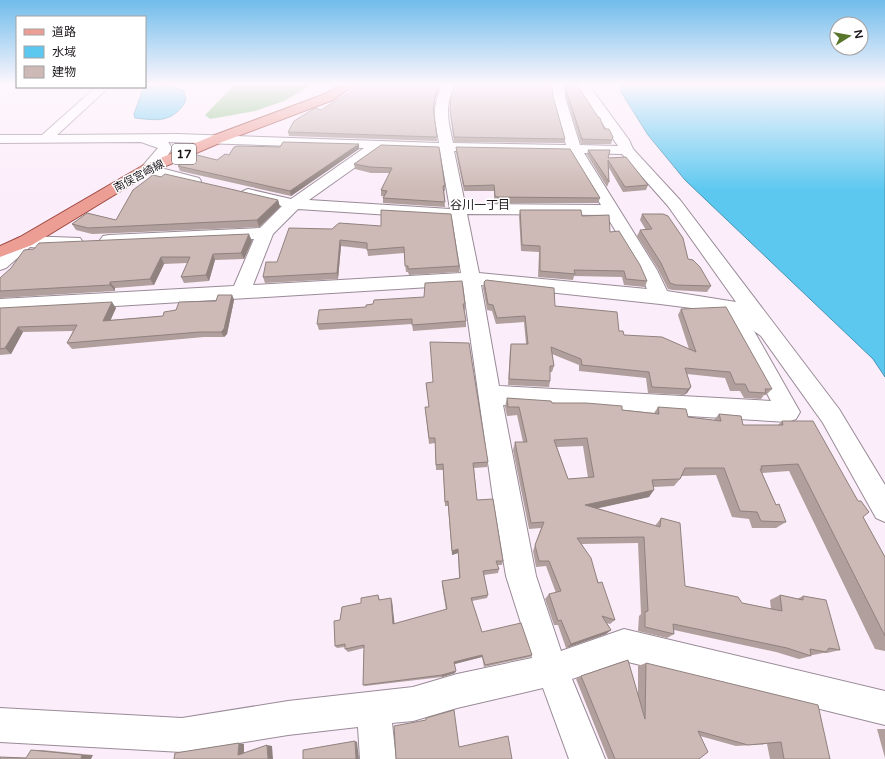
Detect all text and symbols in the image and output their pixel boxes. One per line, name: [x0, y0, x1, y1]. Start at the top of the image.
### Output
legend: [16, 16, 146, 88]
north arrow: [829, 16, 869, 56]
text: 道路: [52, 25, 76, 39]
text: N: [851, 29, 866, 40]
text: 水域: [52, 45, 76, 59]
text: 建物: [52, 65, 76, 79]
road number: 17: [172, 144, 196, 164]
street label: 南俣宮崎線: [112, 157, 166, 195]
district label: 谷川一丁目: [450, 198, 510, 212]

